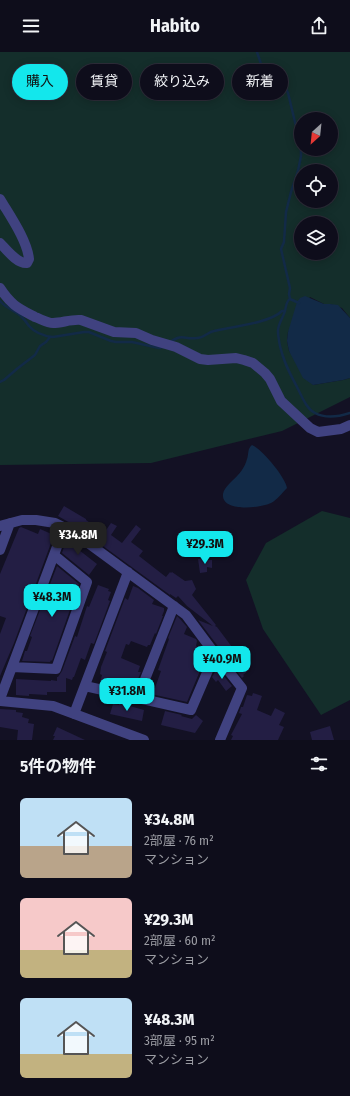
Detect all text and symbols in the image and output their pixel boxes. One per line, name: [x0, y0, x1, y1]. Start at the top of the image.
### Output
icon: menu: [20, 15, 42, 37]
text: Habito: [150, 15, 200, 37]
icon: share: [308, 15, 330, 37]
chip: 購入: [12, 64, 68, 100]
chip: 賃貸: [76, 64, 132, 100]
chip: 絞り込み: [140, 64, 224, 100]
chip: 新着: [232, 64, 288, 100]
north arrow: [294, 112, 338, 156]
map controls: [294, 112, 338, 260]
button: locate: [294, 164, 338, 208]
button: layers: [294, 216, 338, 260]
pin: ¥34.8M: [45, 522, 111, 556]
text: ¥34.8M: [59, 527, 97, 542]
pin: ¥29.3M: [172, 531, 238, 565]
text: ¥29.3M: [186, 536, 224, 551]
pin: ¥48.3M: [19, 584, 85, 618]
text: ¥48.3M: [33, 589, 71, 604]
pin: ¥40.9M: [189, 646, 255, 680]
text: ¥40.9M: [202, 651, 242, 666]
pin: ¥31.8M: [94, 678, 160, 712]
text: ¥31.8M: [108, 683, 146, 698]
icon: filters: [308, 753, 330, 775]
text: 5件の物件: [20, 756, 96, 777]
text: ¥34.8M: [144, 809, 194, 830]
icon: home: [52, 814, 100, 862]
text: 2部屋 · 76 m²: [144, 833, 214, 848]
text: マンション: [144, 852, 209, 867]
text: ¥29.3M: [144, 909, 194, 930]
icon: home: [52, 914, 100, 962]
text: 2部屋 · 60 m²: [144, 933, 216, 948]
text: マンション: [144, 952, 209, 967]
text: ¥48.3M: [144, 1009, 195, 1030]
icon: home: [52, 1014, 100, 1062]
text: 3部屋 · 95 m²: [144, 1033, 215, 1048]
text: マンション: [144, 1052, 209, 1067]

